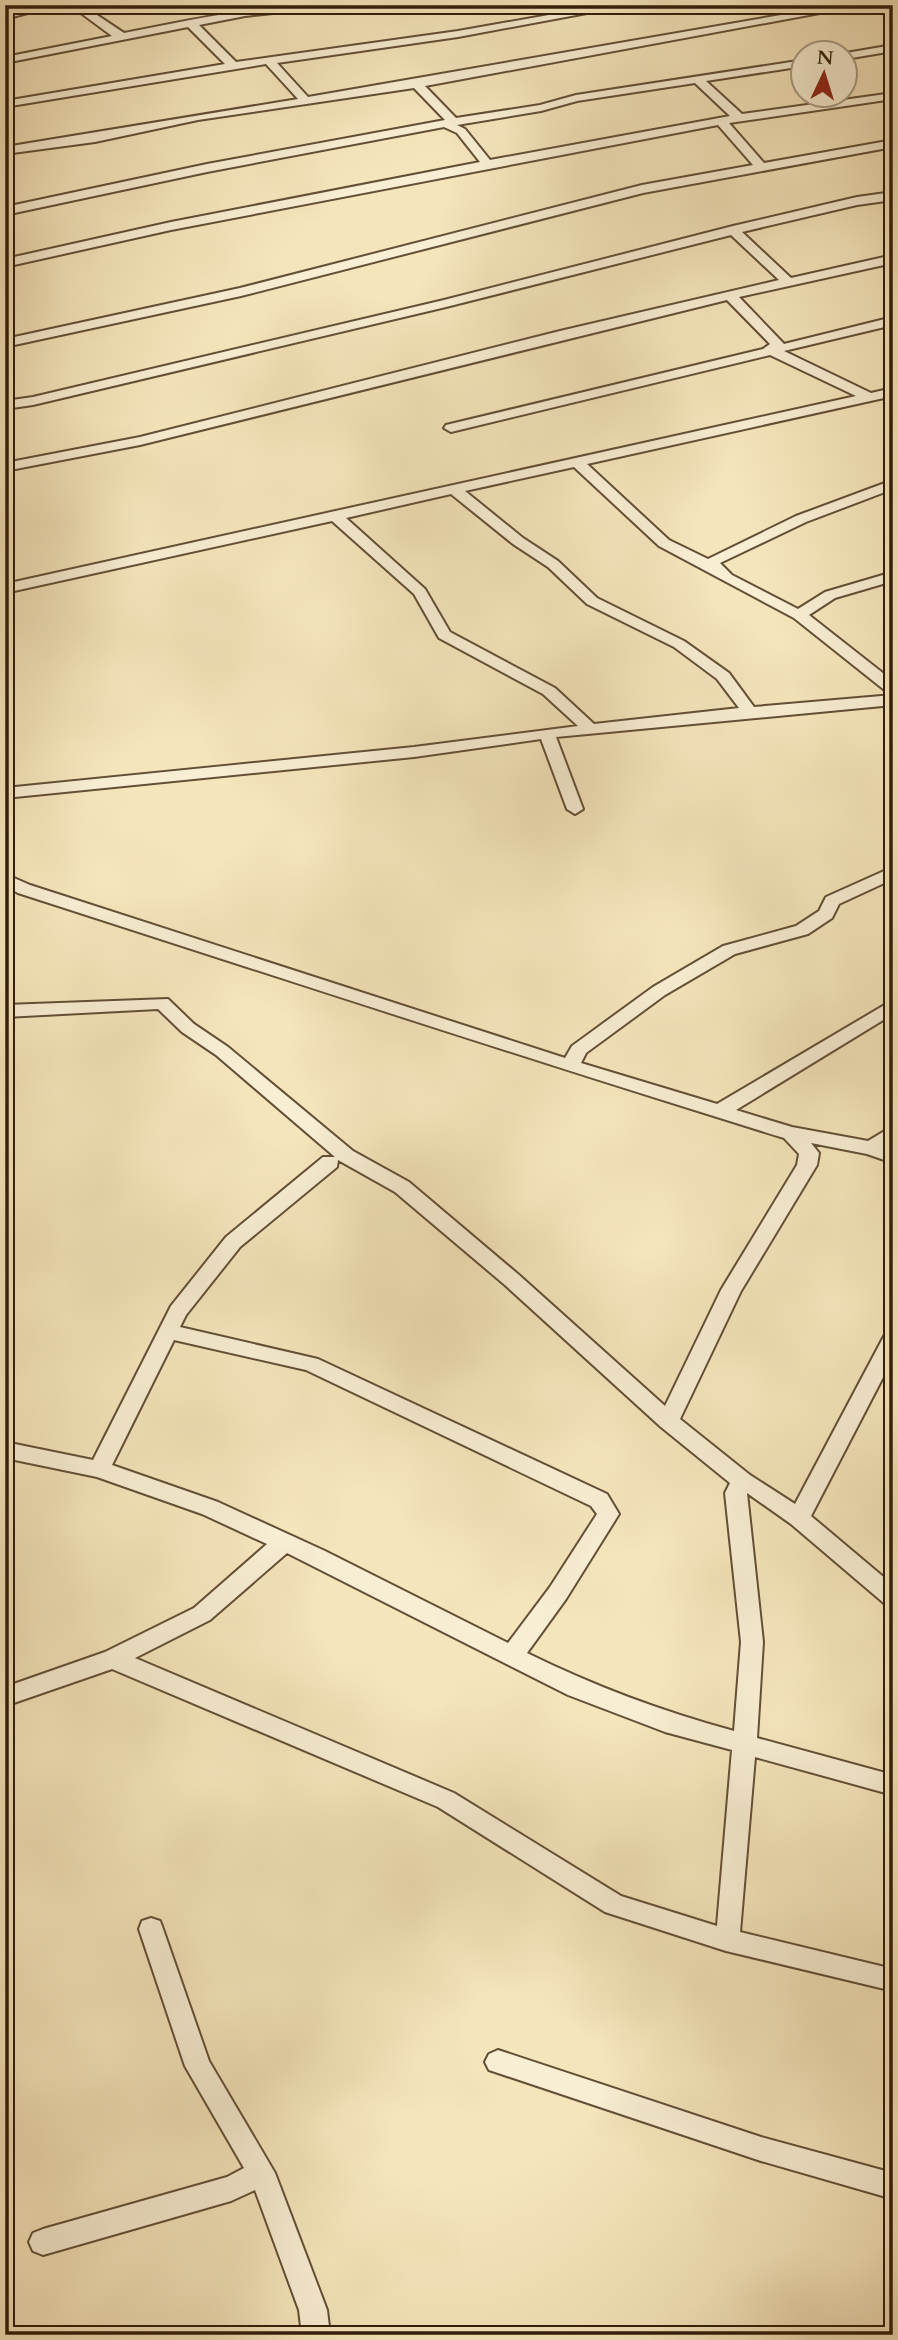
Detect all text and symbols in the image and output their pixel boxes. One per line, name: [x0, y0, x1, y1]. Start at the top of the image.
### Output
north arrow: [790, 38, 860, 108]
text: N: [816, 44, 835, 72]

